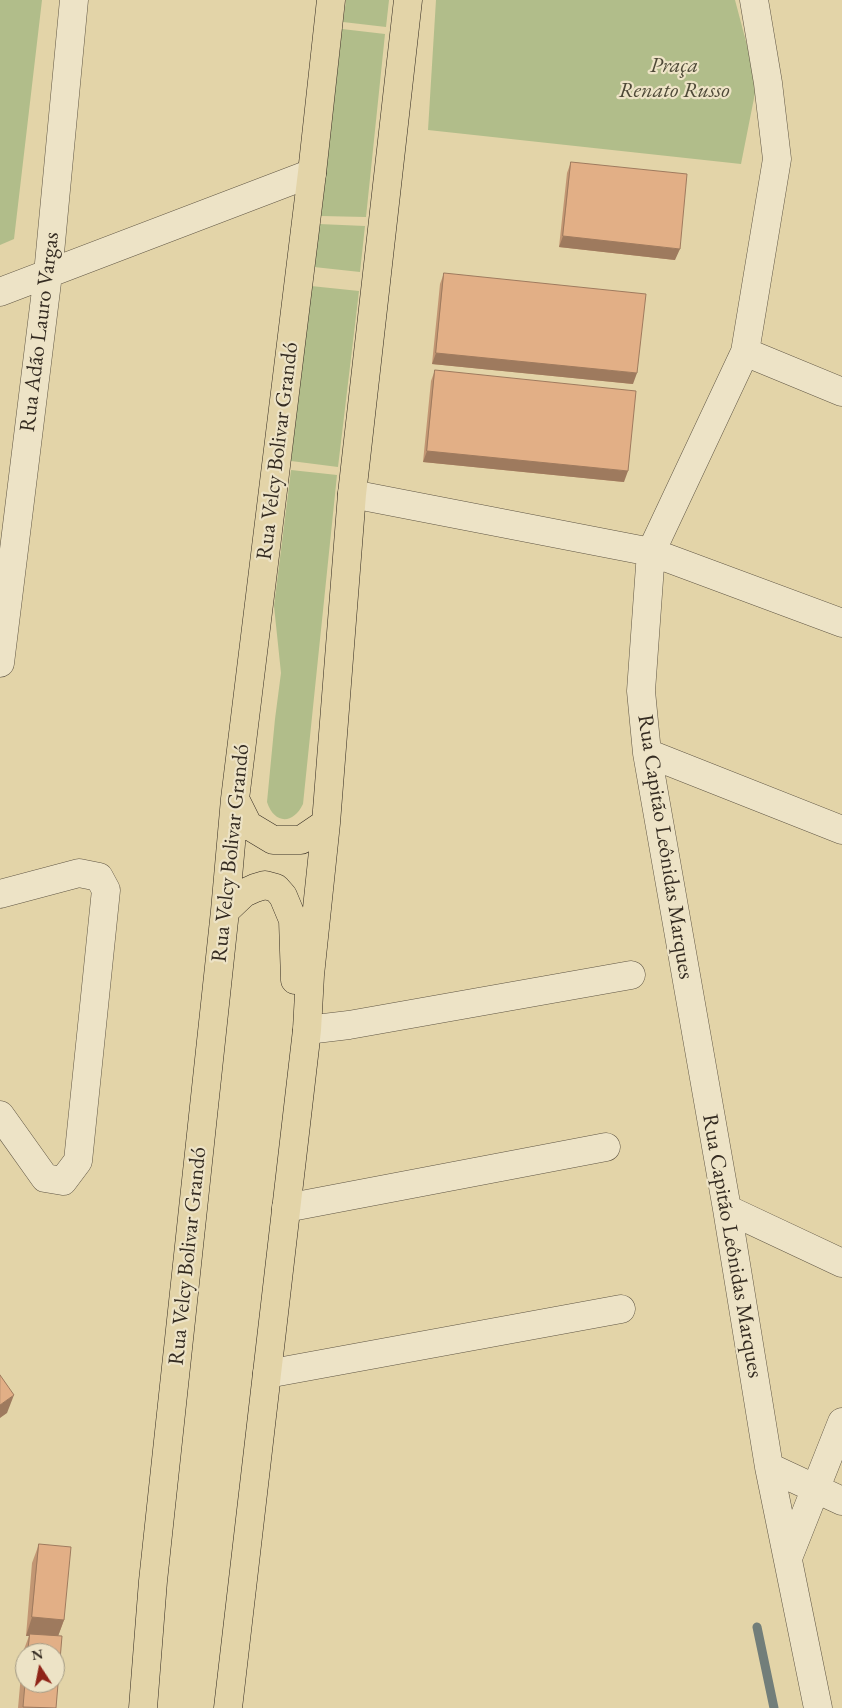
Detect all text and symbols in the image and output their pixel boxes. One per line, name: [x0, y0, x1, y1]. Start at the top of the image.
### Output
park label: Praça Renato Russo: [618, 53, 730, 104]
street label: Rua Adão Lauro Vargas: [15, 231, 65, 433]
street label: Rua Velcy Bolivar Grandó: [252, 341, 304, 561]
street label: Rua Capitão Leônidas Marques: [631, 713, 699, 981]
street label: Rua Velcy Bolivar Grandó: [206, 743, 256, 963]
street label: Rua Capitão Leônidas Marques: [696, 1112, 768, 1380]
street label: Rua Velcy Bolivar Grandó: [163, 1146, 213, 1366]
north arrow: [15, 1643, 65, 1693]
text: N: [30, 1644, 45, 1664]

